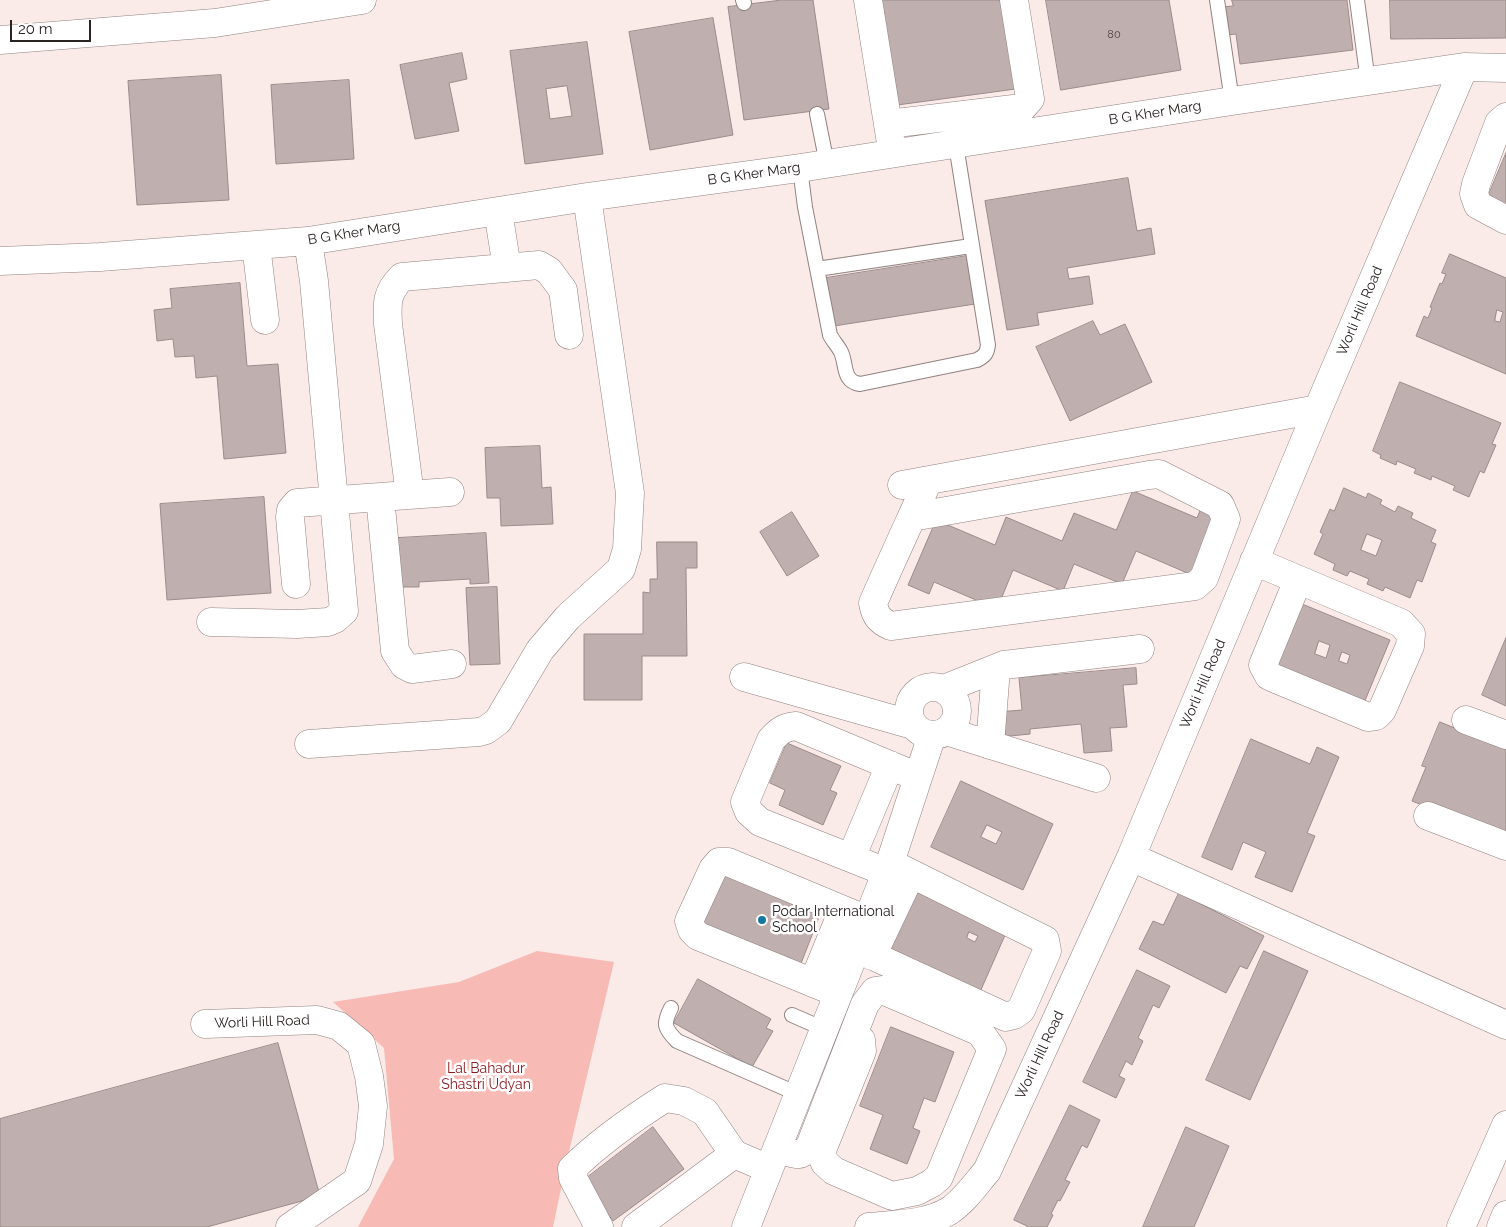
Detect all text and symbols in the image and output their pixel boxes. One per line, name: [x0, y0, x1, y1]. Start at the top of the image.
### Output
scale bar: [12, 10, 94, 42]
text: 20 m: [18, 20, 53, 38]
house number: 80: [1107, 28, 1121, 42]
street label: B G Kher Marg: [1107, 97, 1203, 129]
street label: B G Kher Marg: [707, 159, 801, 189]
street label: B G Kher Marg: [306, 217, 402, 249]
street label: Worli Hill Road: [1334, 264, 1386, 358]
street label: Worli Hill Road: [1177, 637, 1229, 731]
place label: Podar International School: [772, 904, 894, 936]
marker: Podar International School: [756, 914, 768, 926]
street label: Worli Hill Road: [1012, 1008, 1068, 1102]
street label: Worli Hill Road: [214, 1012, 310, 1032]
park label: Lal Bahadur Shastri Udyan: [441, 1061, 531, 1094]

